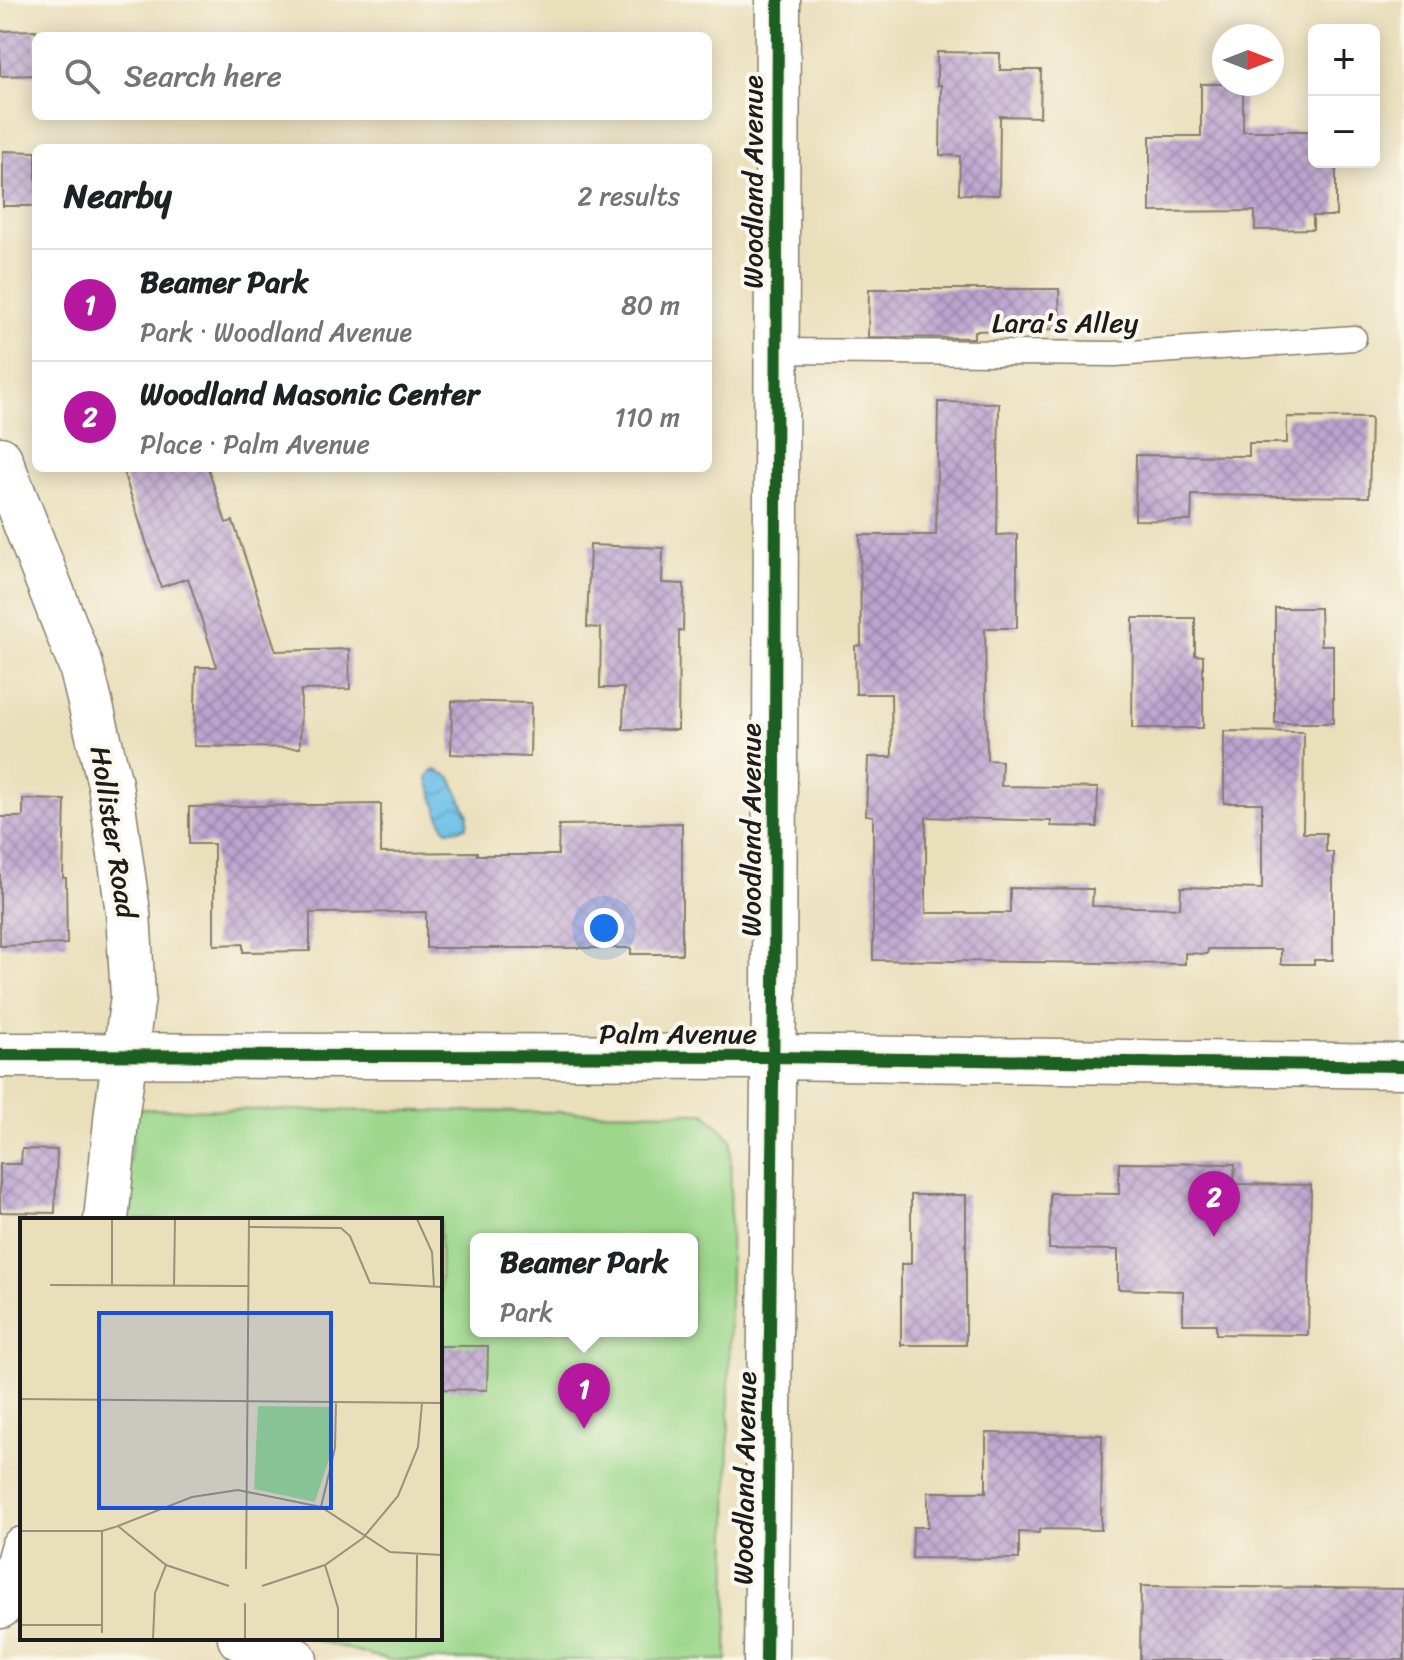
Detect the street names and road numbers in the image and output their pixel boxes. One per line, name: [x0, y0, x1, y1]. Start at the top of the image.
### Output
street label: Woodland Avenue: [728, 75, 777, 289]
street label: Lara's Alley: [992, 298, 1139, 347]
street label: Woodland Avenue: [726, 723, 775, 937]
street label: Hollister Road: [76, 742, 152, 924]
street label: Palm Avenue: [599, 1009, 757, 1058]
street label: Woodland Avenue: [718, 1371, 771, 1585]

